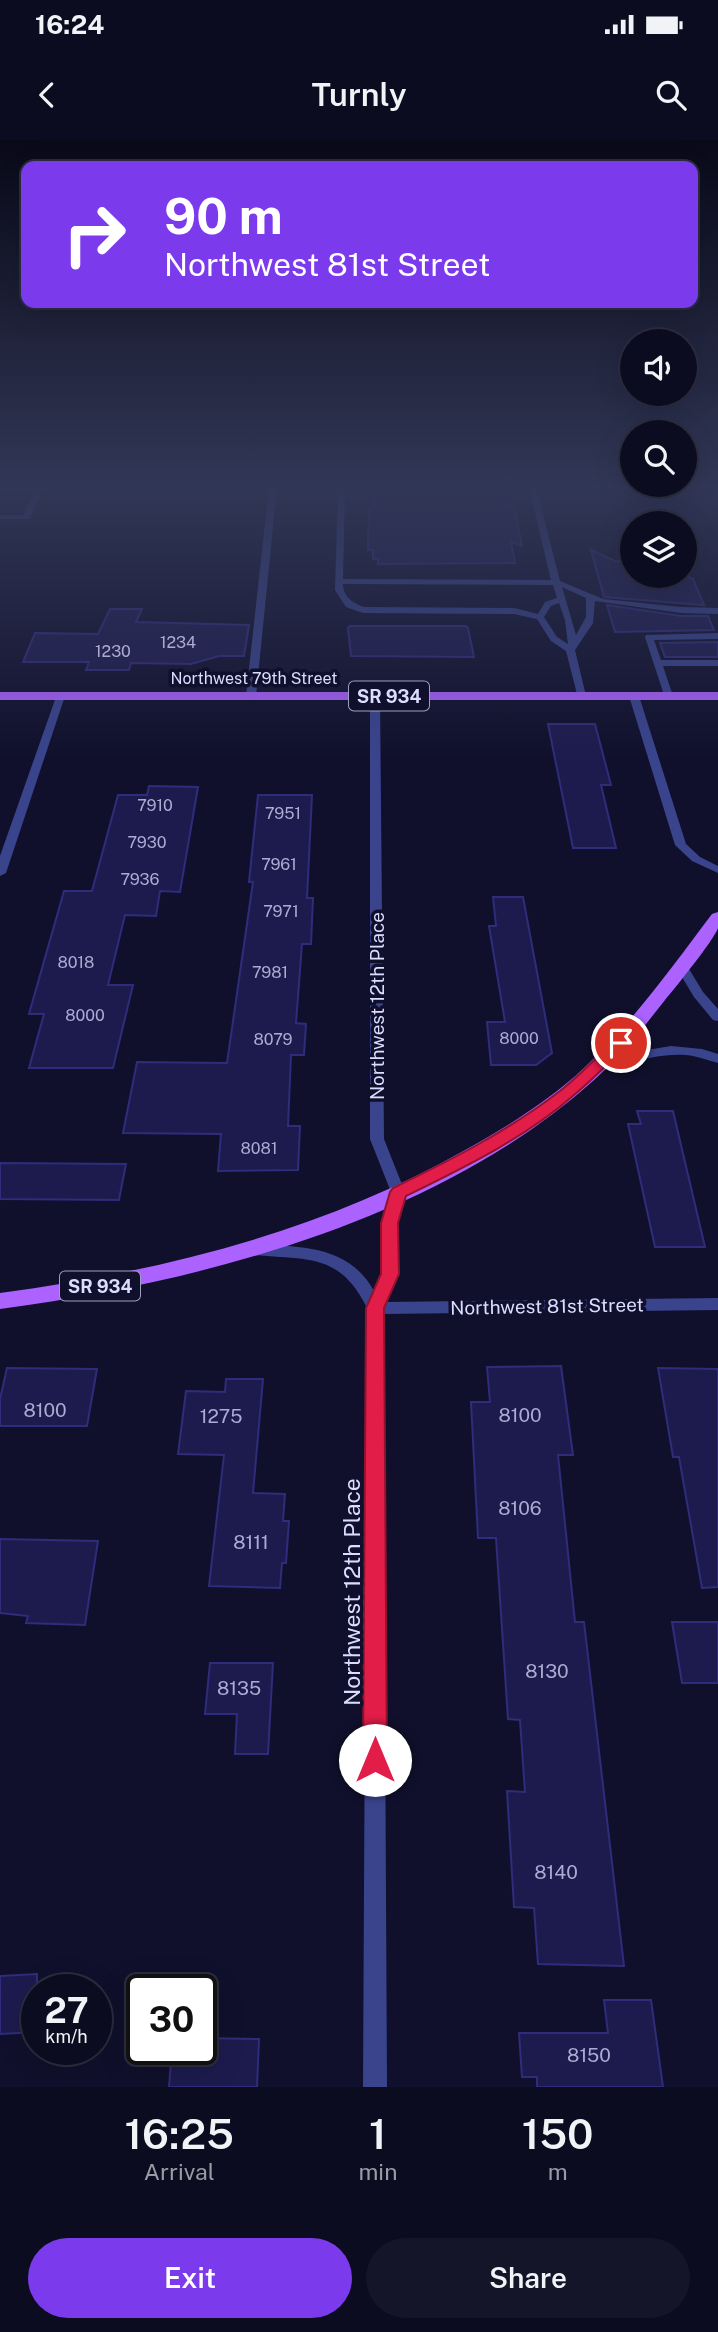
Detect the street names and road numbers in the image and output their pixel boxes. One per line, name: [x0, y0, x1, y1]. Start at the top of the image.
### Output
street label: Northwest 79th Street: [171, 669, 337, 688]
road number: SR 934: [349, 682, 429, 710]
street label: Northwest 12th Place: [366, 912, 388, 1100]
road number: SR 934: [60, 1272, 140, 1301]
street label: Northwest 81st Street: [450, 1293, 644, 1319]
street label: Northwest 12th Place: [338, 1478, 365, 1706]

